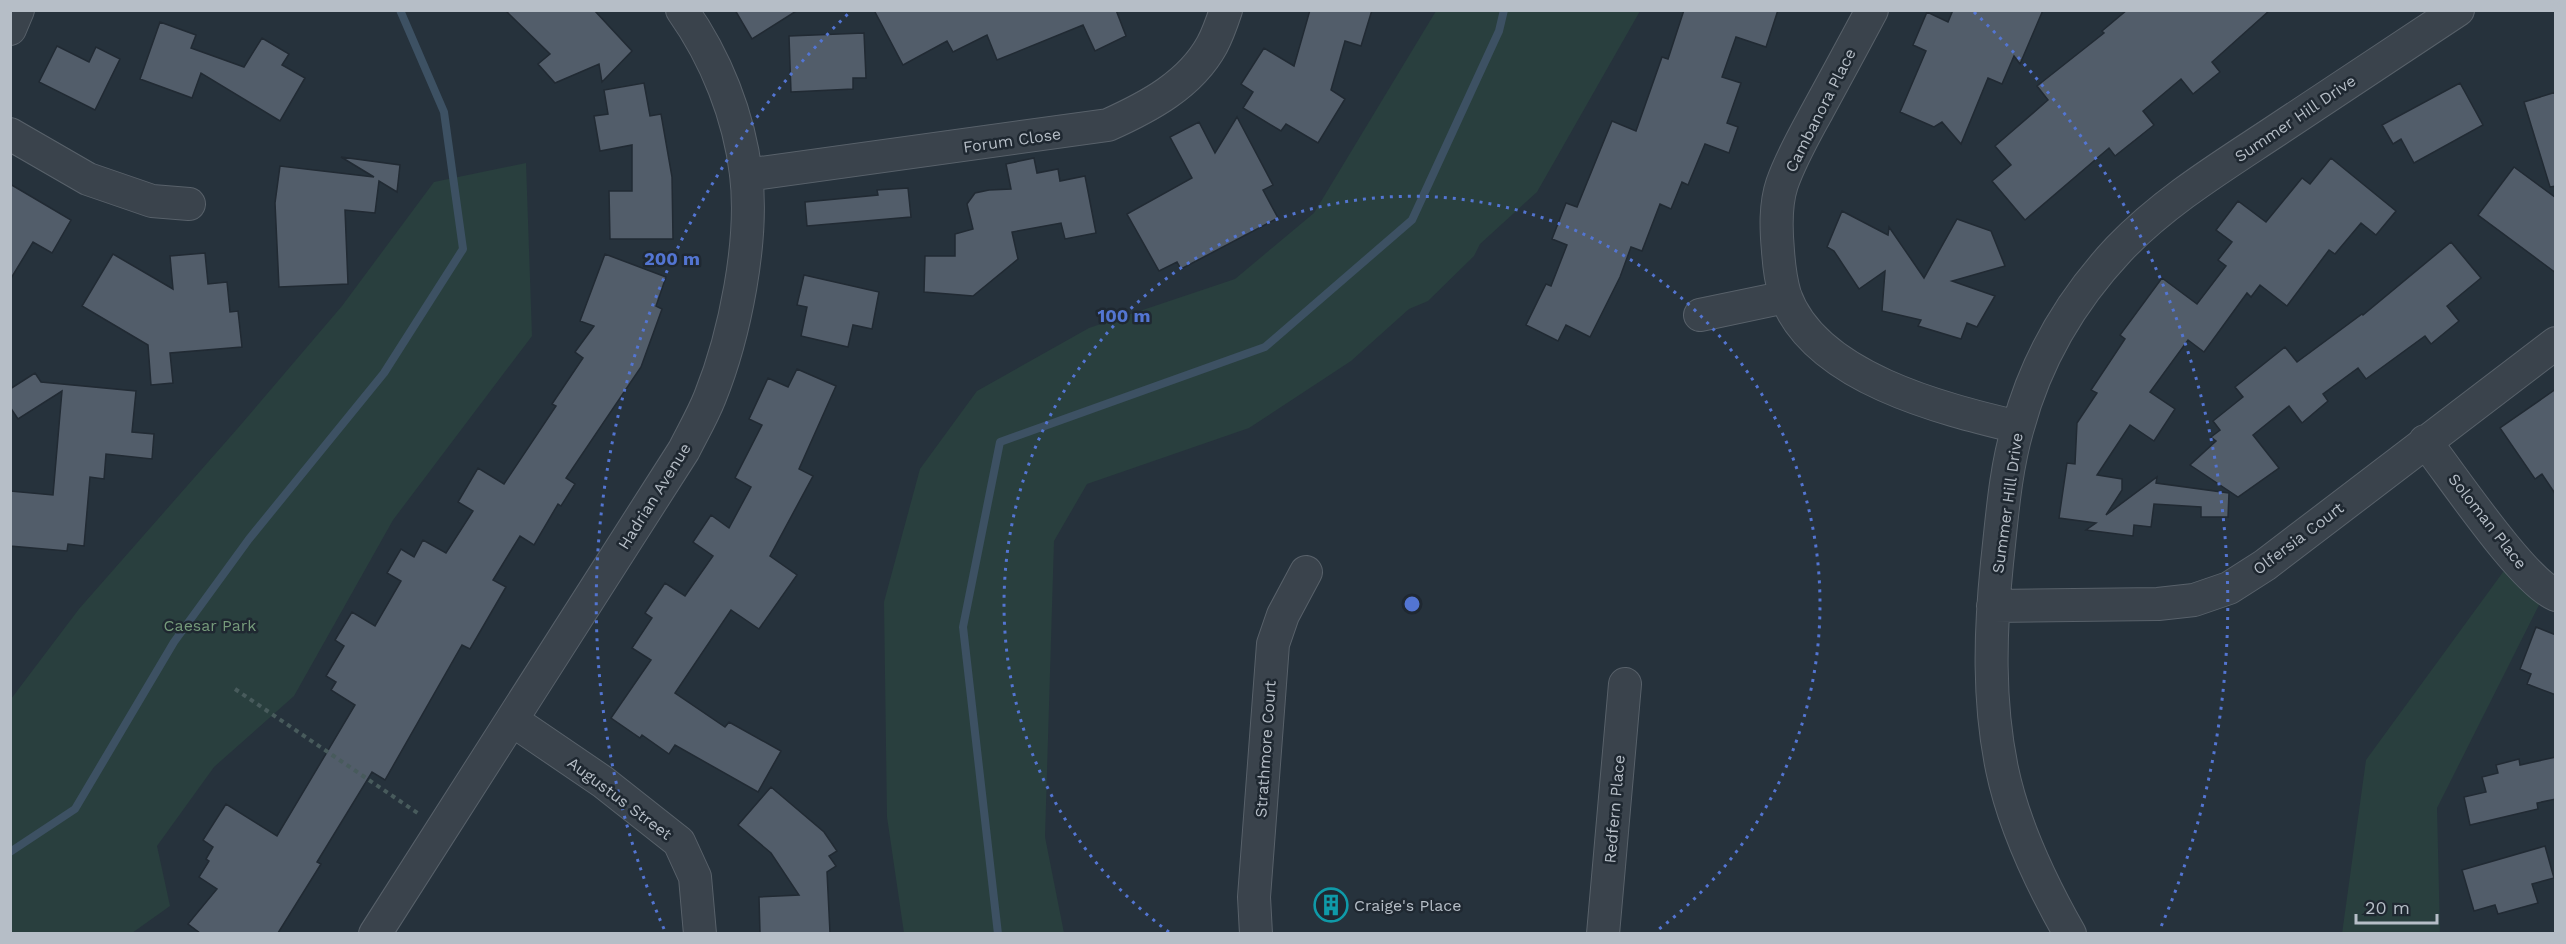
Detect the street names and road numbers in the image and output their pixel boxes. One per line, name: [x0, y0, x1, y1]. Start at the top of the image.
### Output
street label: Cambanora Place: [1781, 45, 1860, 175]
street label: Summer Hill Drive: [2231, 71, 2359, 166]
street label: Forum Close: [962, 124, 1062, 157]
street label: Summer Hill Drive: [1988, 432, 2027, 575]
street label: Hadrian Avenue: [614, 440, 695, 553]
street label: Soloman Place: [2444, 470, 2531, 573]
street label: Olfersia Court: [2249, 498, 2348, 579]
street label: Strathmore Court: [1251, 679, 1280, 818]
street label: Augustus Street: [564, 753, 676, 844]
street label: Redfern Place: [1600, 754, 1629, 864]

